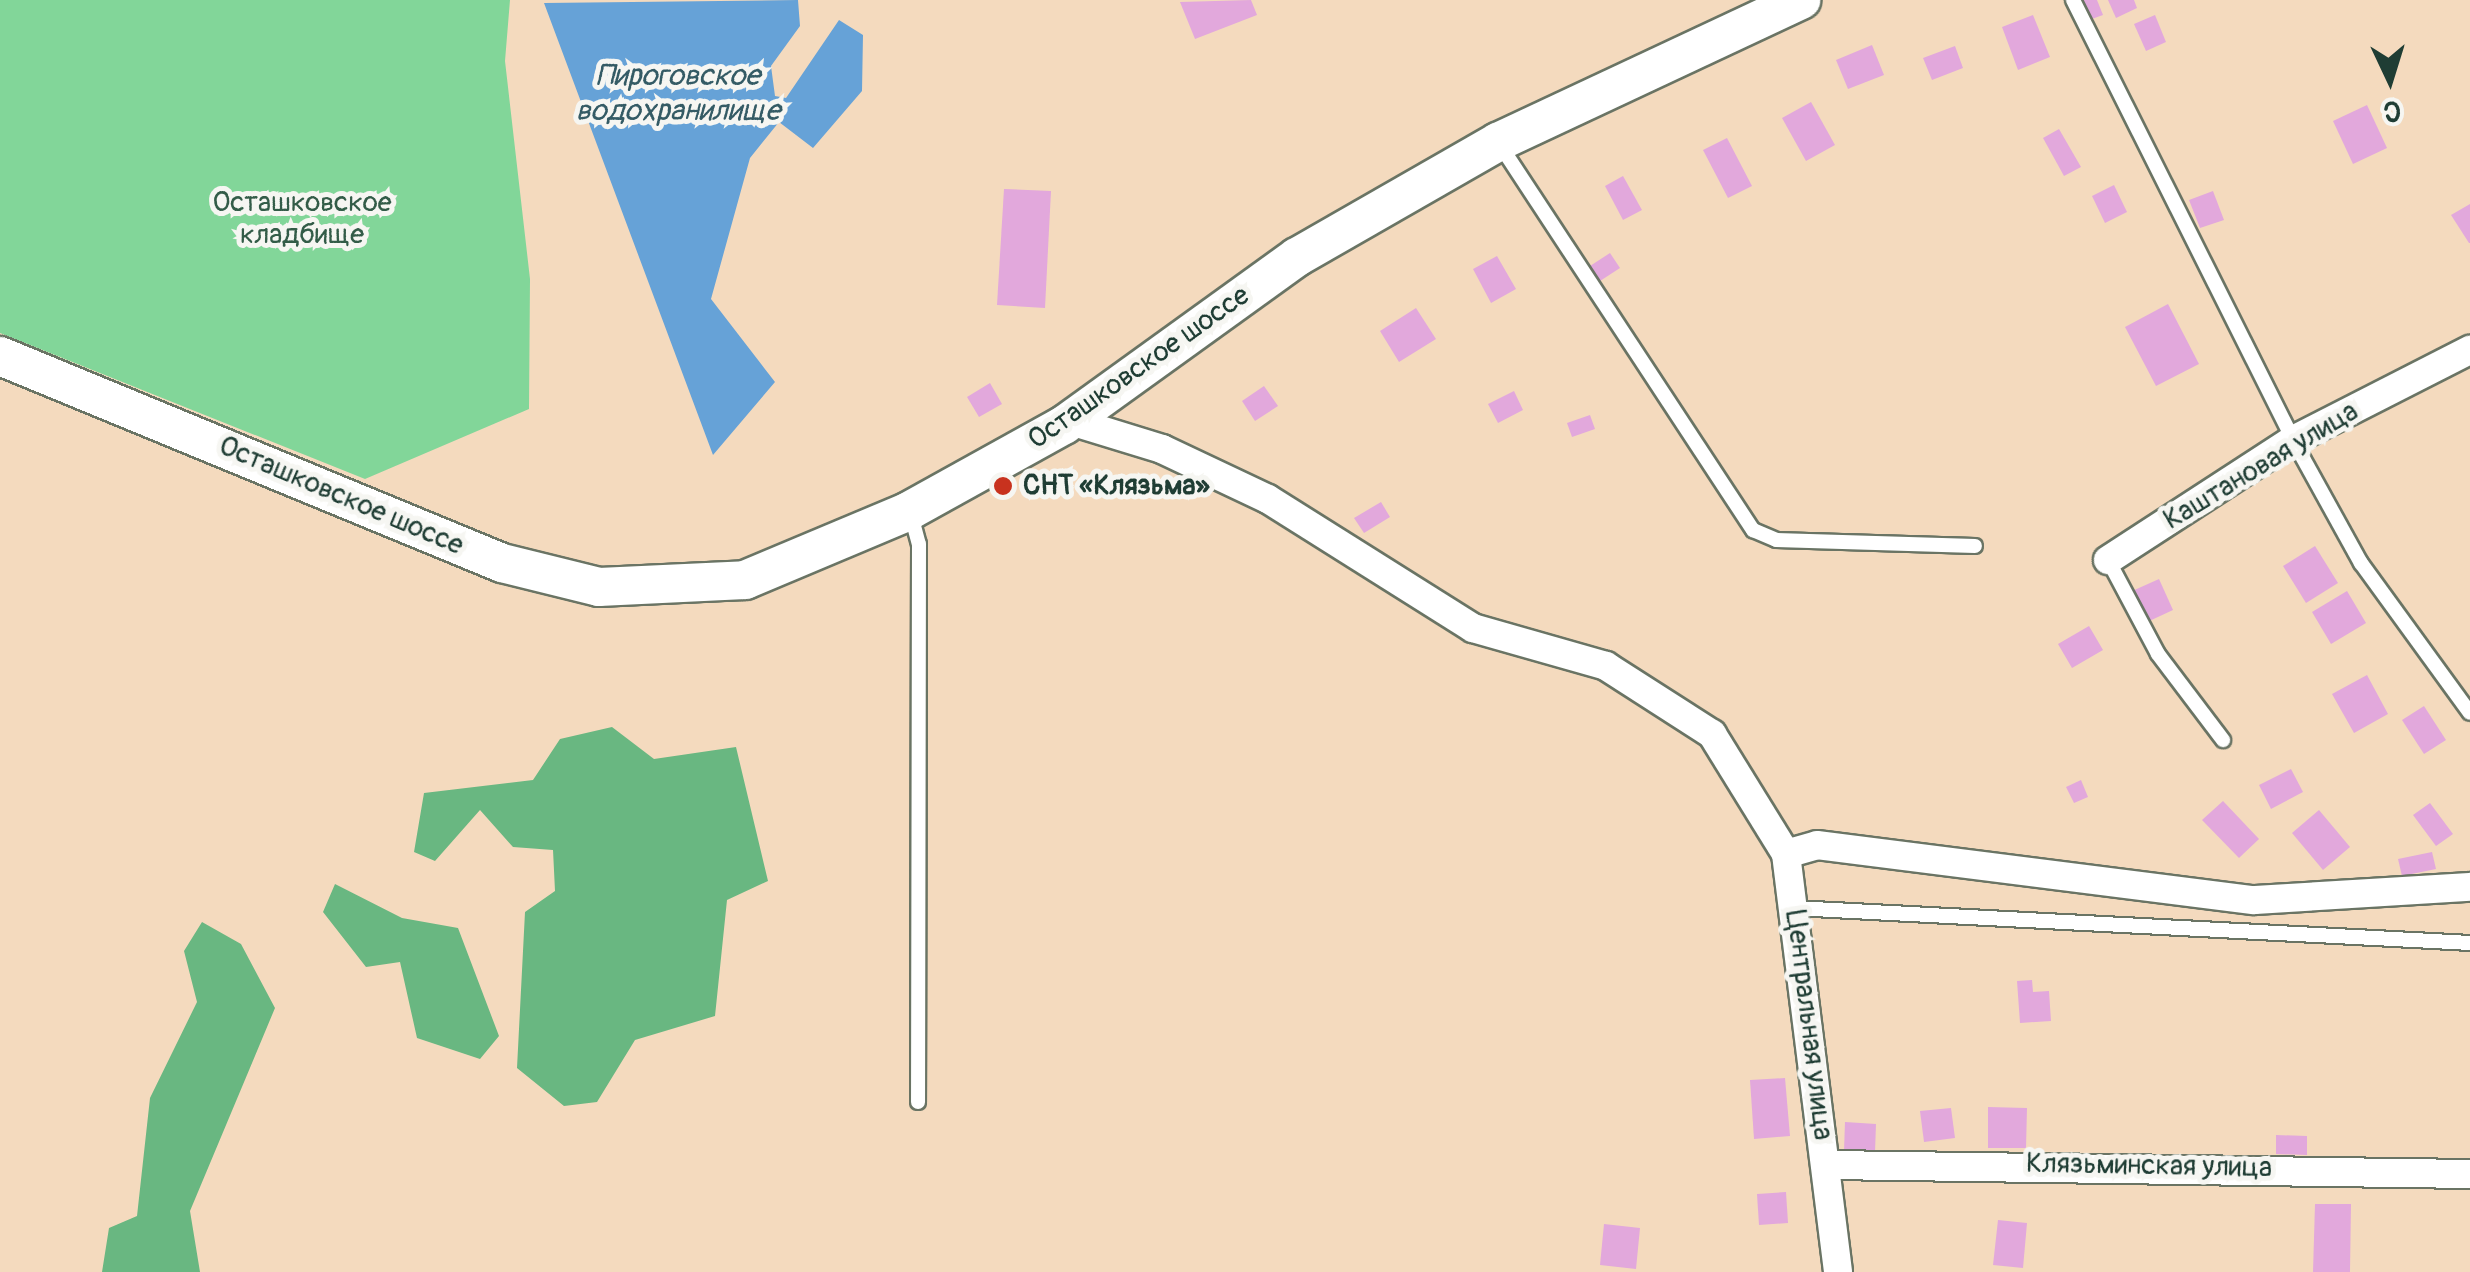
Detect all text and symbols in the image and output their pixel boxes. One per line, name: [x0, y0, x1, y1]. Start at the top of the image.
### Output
north arrow: [2340, 30, 2440, 130]
water label: Пироговское водохранилище: [576, 58, 780, 128]
text: С: [2382, 92, 2402, 128]
park label: Осташковское кладбище: [212, 186, 392, 252]
street label: Осташковское шоссе: [1022, 279, 1256, 457]
street label: Каштановая улица: [2158, 395, 2364, 537]
street label: Осташковское шоссе: [214, 429, 468, 563]
place label: СНТ «Клязьма»: [1023, 469, 1210, 503]
marker: СНТ «Клязьма»: [992, 475, 1014, 497]
street label: Центральная улица: [1778, 908, 1840, 1142]
street label: Клязьминская улица: [2026, 1147, 2272, 1185]

